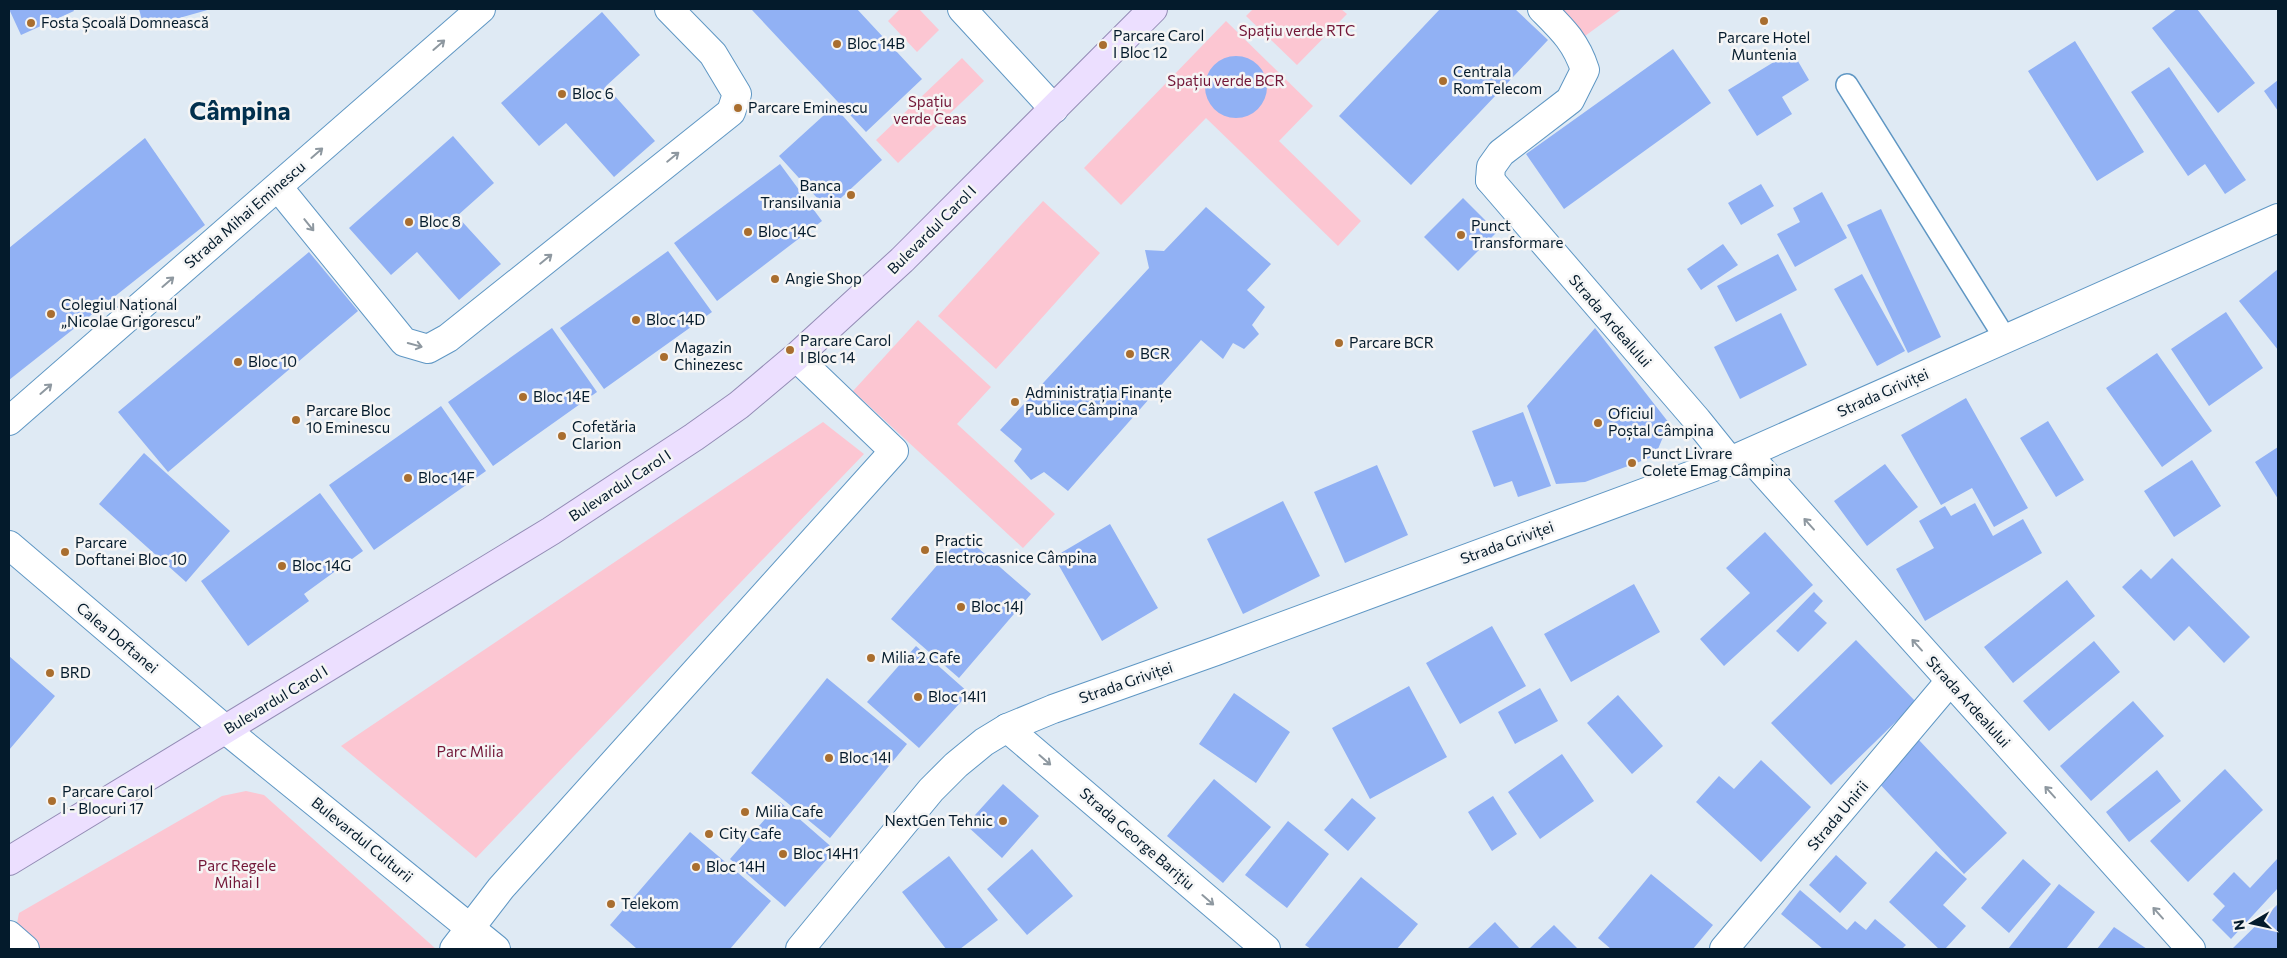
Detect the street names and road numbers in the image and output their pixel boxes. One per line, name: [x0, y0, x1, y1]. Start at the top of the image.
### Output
street label: Strada Mihai Eminescu: [180, 157, 308, 272]
street label: Bulevardul Carol I: [883, 181, 979, 277]
street label: Strada Ardealului: [1566, 270, 1656, 370]
street label: Strada Griviței: [1834, 364, 1932, 422]
street label: Bulevardul Carol I: [565, 445, 674, 525]
street label: Strada Griviței: [1457, 517, 1557, 569]
street label: Calea Doftanei: [73, 598, 162, 677]
street label: Strada Ardealului: [1923, 652, 2014, 751]
street label: Strada Griviței: [1076, 658, 1176, 708]
street label: Bulevardul Carol I: [220, 661, 331, 737]
street label: Strada Unirii: [1803, 777, 1871, 854]
street label: Strada George Barițiu: [1075, 783, 1199, 895]
street label: Bulevardul Culturii: [308, 793, 417, 886]

